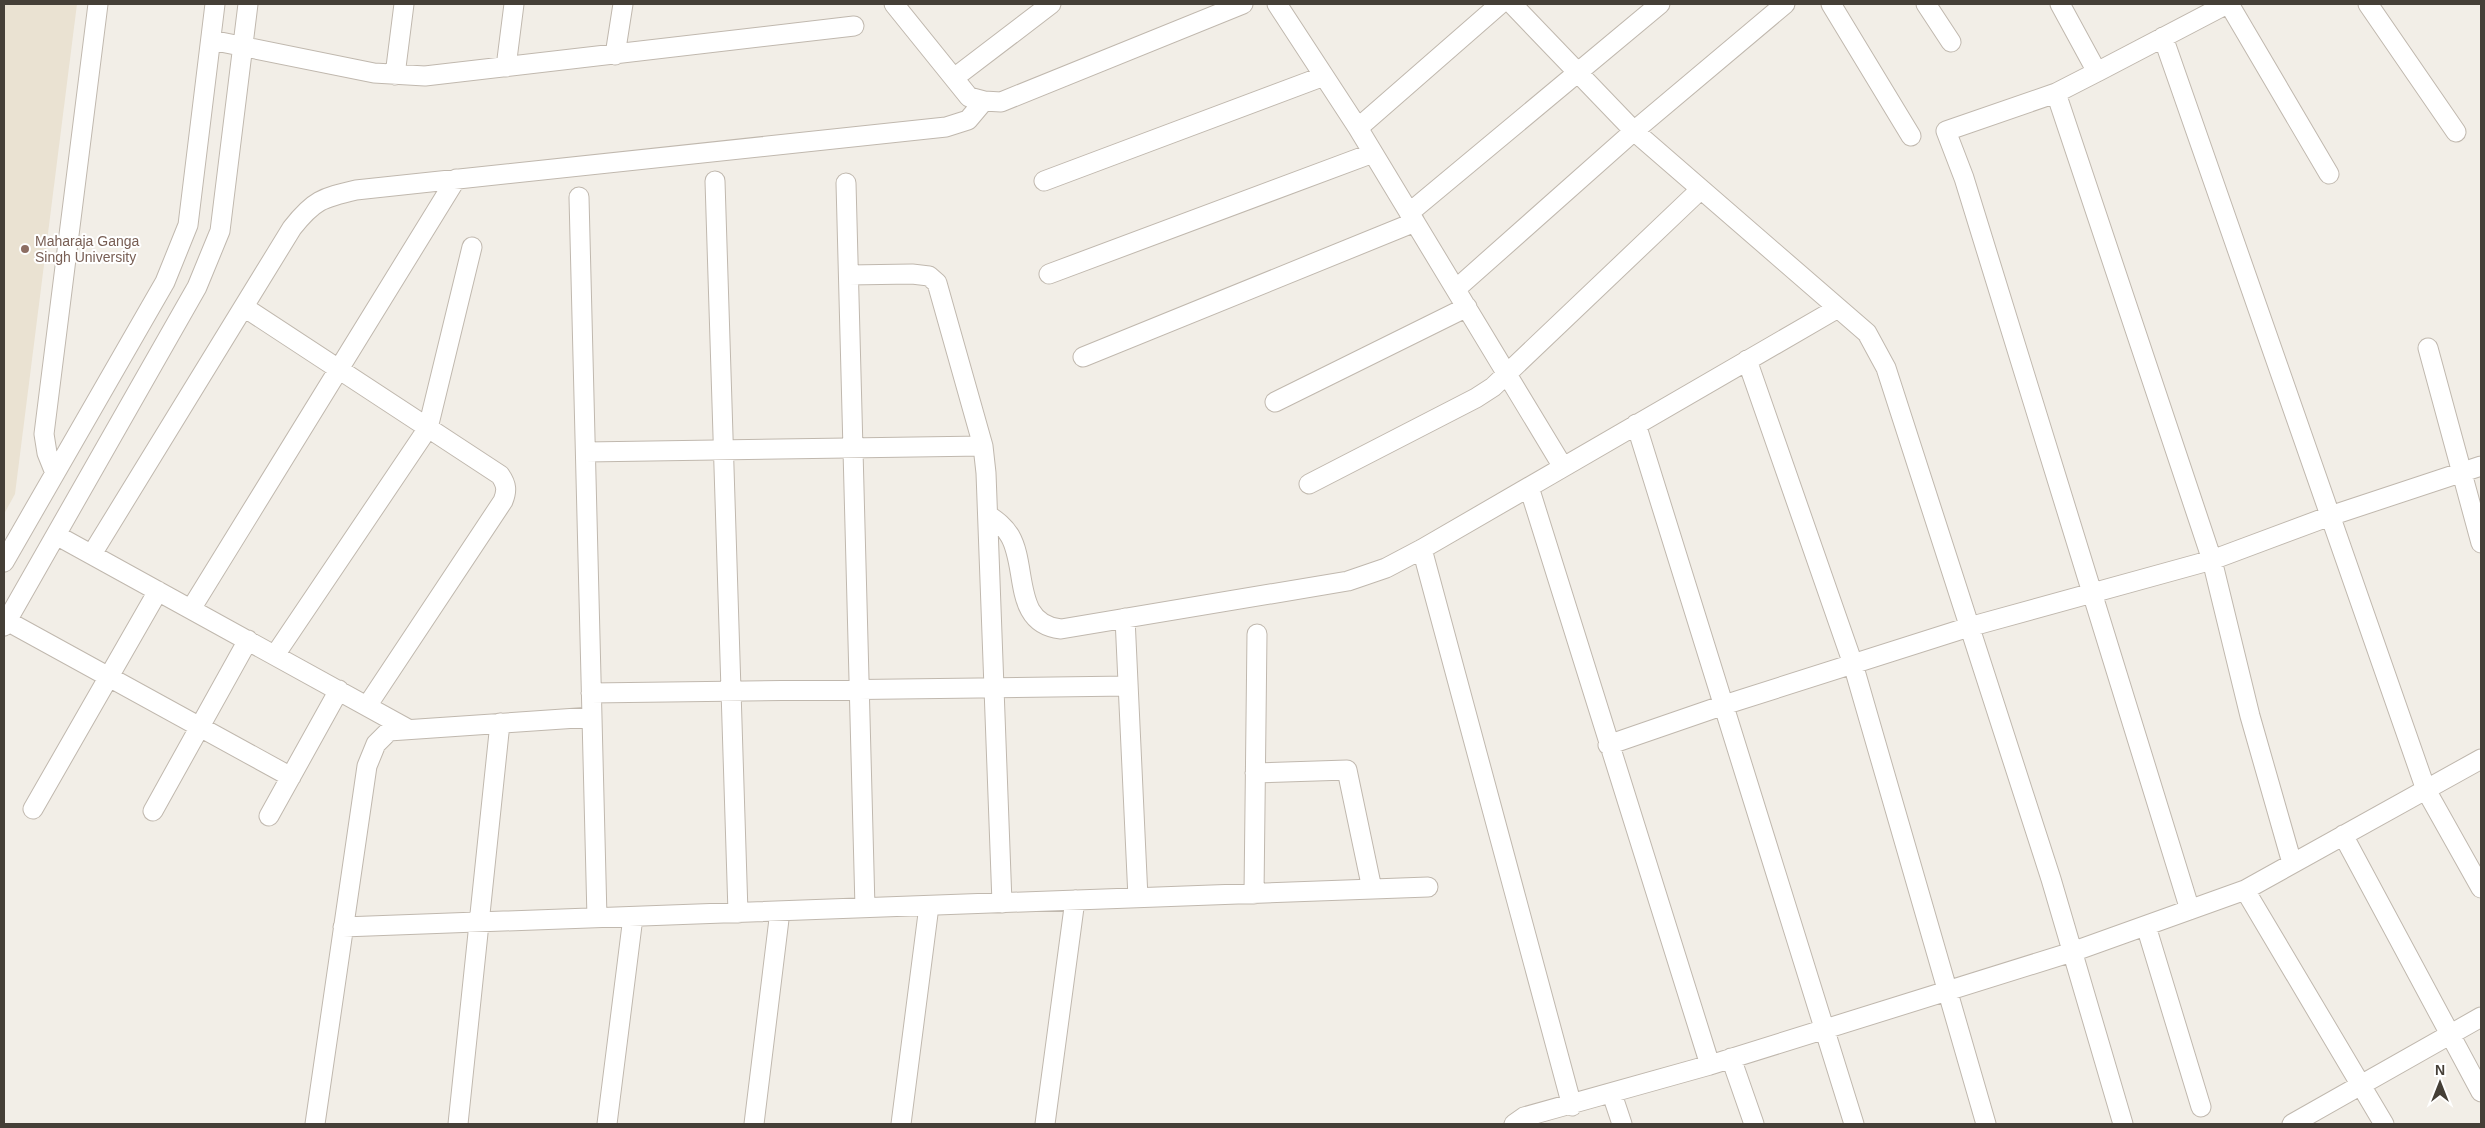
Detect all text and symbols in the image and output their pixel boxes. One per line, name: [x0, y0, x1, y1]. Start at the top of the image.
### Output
place label: Maharaja Ganga Singh University: [35, 233, 140, 265]
marker: Maharaja Ganga Singh University: [19, 243, 31, 255]
north arrow: [2415, 1058, 2465, 1108]
text: N: [2435, 1062, 2445, 1078]

